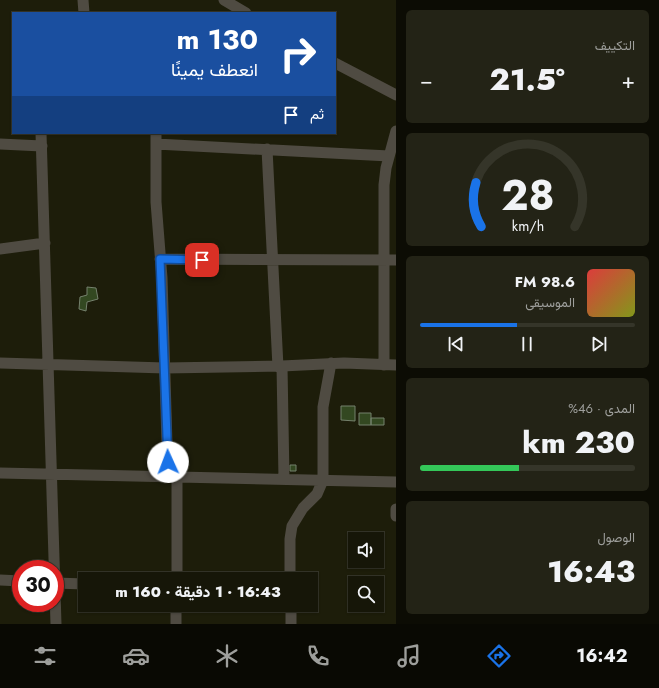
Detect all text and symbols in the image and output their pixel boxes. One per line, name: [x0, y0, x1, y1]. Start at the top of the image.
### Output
text: 130 m: [176, 19, 258, 60]
icon: right: [272, 28, 324, 80]
text: التكييف: [595, 36, 635, 55]
text: انعطف يمينًا: [171, 57, 258, 83]
text: 21.5°: [490, 58, 565, 101]
text: −: [420, 64, 433, 96]
text: +: [621, 64, 635, 96]
text: ثم: [310, 103, 324, 125]
icon: arrive: [280, 104, 302, 126]
text: 28: [501, 165, 554, 226]
text: km/h: [511, 216, 544, 236]
pin: [185, 243, 219, 277]
icon: arrive: [191, 249, 213, 271]
text: 98.6 FM: [515, 271, 575, 293]
text: الموسيقى: [525, 293, 575, 312]
icon: previous: [445, 333, 467, 355]
icon: pause: [516, 333, 538, 355]
icon: next: [588, 333, 610, 355]
text: المدى · 46%: [568, 399, 635, 418]
text: 230 km: [522, 421, 635, 464]
position arrow: [147, 441, 189, 483]
text: الوصول: [597, 528, 635, 547]
map controls: [348, 532, 384, 612]
button: sound: [348, 532, 384, 568]
text: 16:43: [547, 550, 635, 593]
speed limit sign: 30: [12, 560, 64, 612]
button: search: [348, 576, 384, 612]
text: 16:43 · 1 دقيقة · 160 m: [115, 581, 281, 603]
icon: filters: [31, 642, 59, 670]
icon: car: [122, 642, 150, 670]
icon: climate: [213, 642, 241, 670]
icon: phone: [304, 642, 332, 670]
icon: music: [395, 642, 423, 670]
icon: directions: [485, 642, 513, 670]
text: 16:42: [576, 643, 628, 669]

